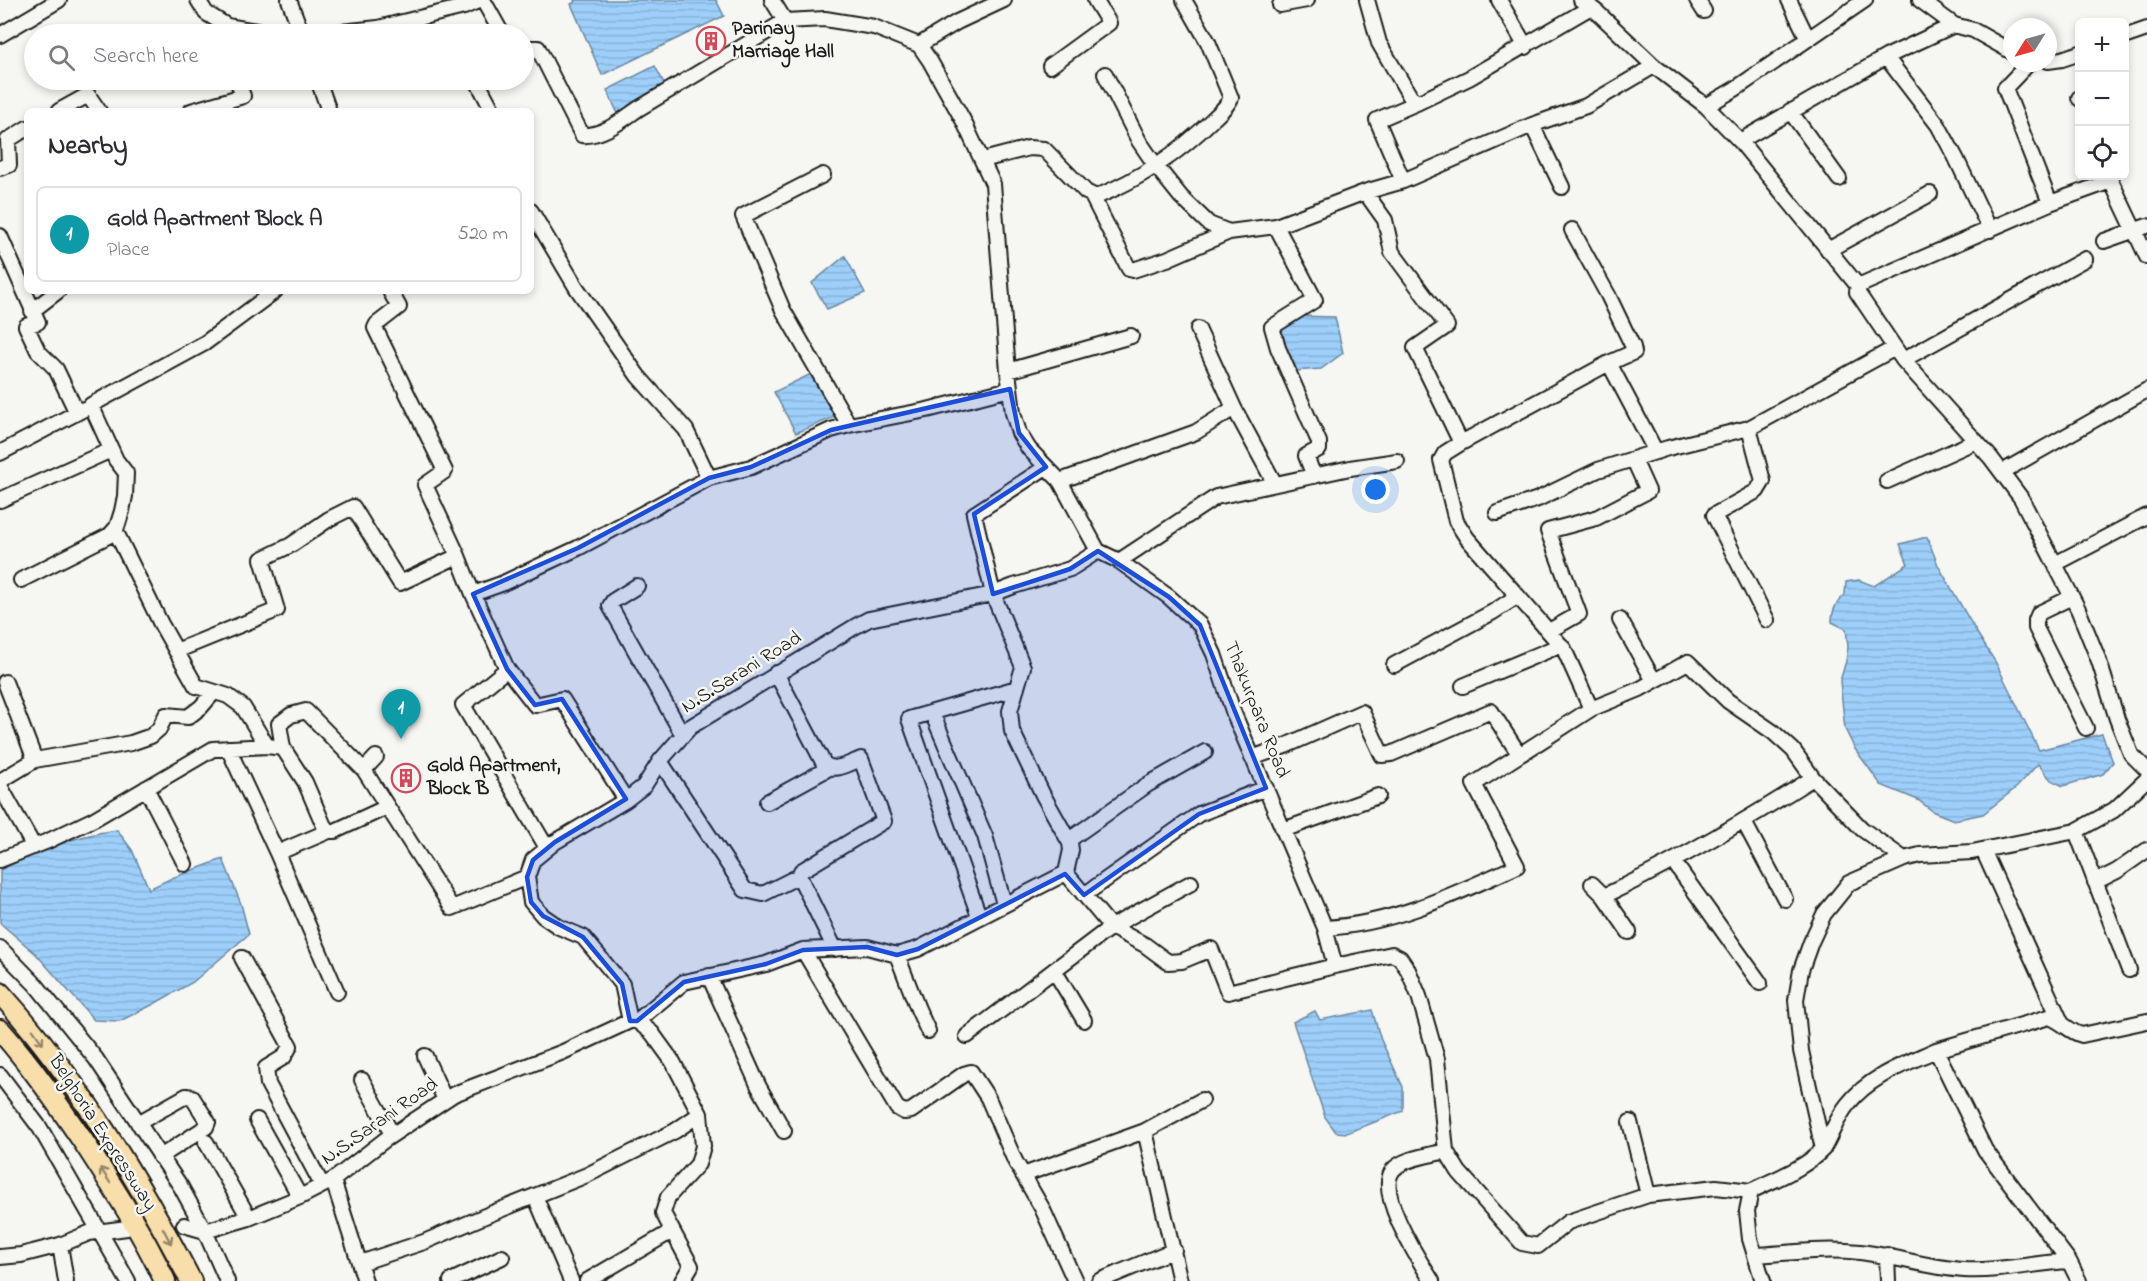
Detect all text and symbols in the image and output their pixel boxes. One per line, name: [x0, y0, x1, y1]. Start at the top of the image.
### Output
place label: Parinay Marriage Hall: [732, 15, 834, 68]
north arrow: [2003, 18, 2057, 72]
map controls: [2075, 18, 2129, 180]
button: +: [2075, 18, 2129, 72]
search box: [24, 24, 534, 90]
building icon: Parinay Marriage Hall: [695, 25, 727, 57]
icon: search: [45, 41, 78, 74]
text: Search here: [93, 41, 198, 73]
button: −: [2075, 72, 2129, 126]
button: locate: [2075, 126, 2129, 180]
text: Nearby: [48, 128, 127, 166]
text: Gold Apartment Block A: [107, 204, 323, 236]
text: 1: [66, 220, 73, 249]
text: 520 m: [457, 220, 508, 249]
text: Place: [107, 236, 149, 265]
your location: [1361, 475, 1390, 504]
street label: N.S.Sarani Road: [676, 624, 808, 722]
street label: Thakurpara Road: [1215, 637, 1297, 783]
pin: 1: [382, 690, 420, 739]
place label: Gold Apartment, Block B: [426, 752, 561, 804]
building icon: Gold Apartment, Block B: [390, 762, 422, 794]
one-way arrow: [32, 1029, 44, 1045]
street label: Belghoria Expressway: [39, 1048, 164, 1218]
street label: N.S.Sarani Road: [316, 1071, 444, 1173]
one-way arrow: [99, 1168, 111, 1184]
one-way arrow: [162, 1226, 174, 1244]

